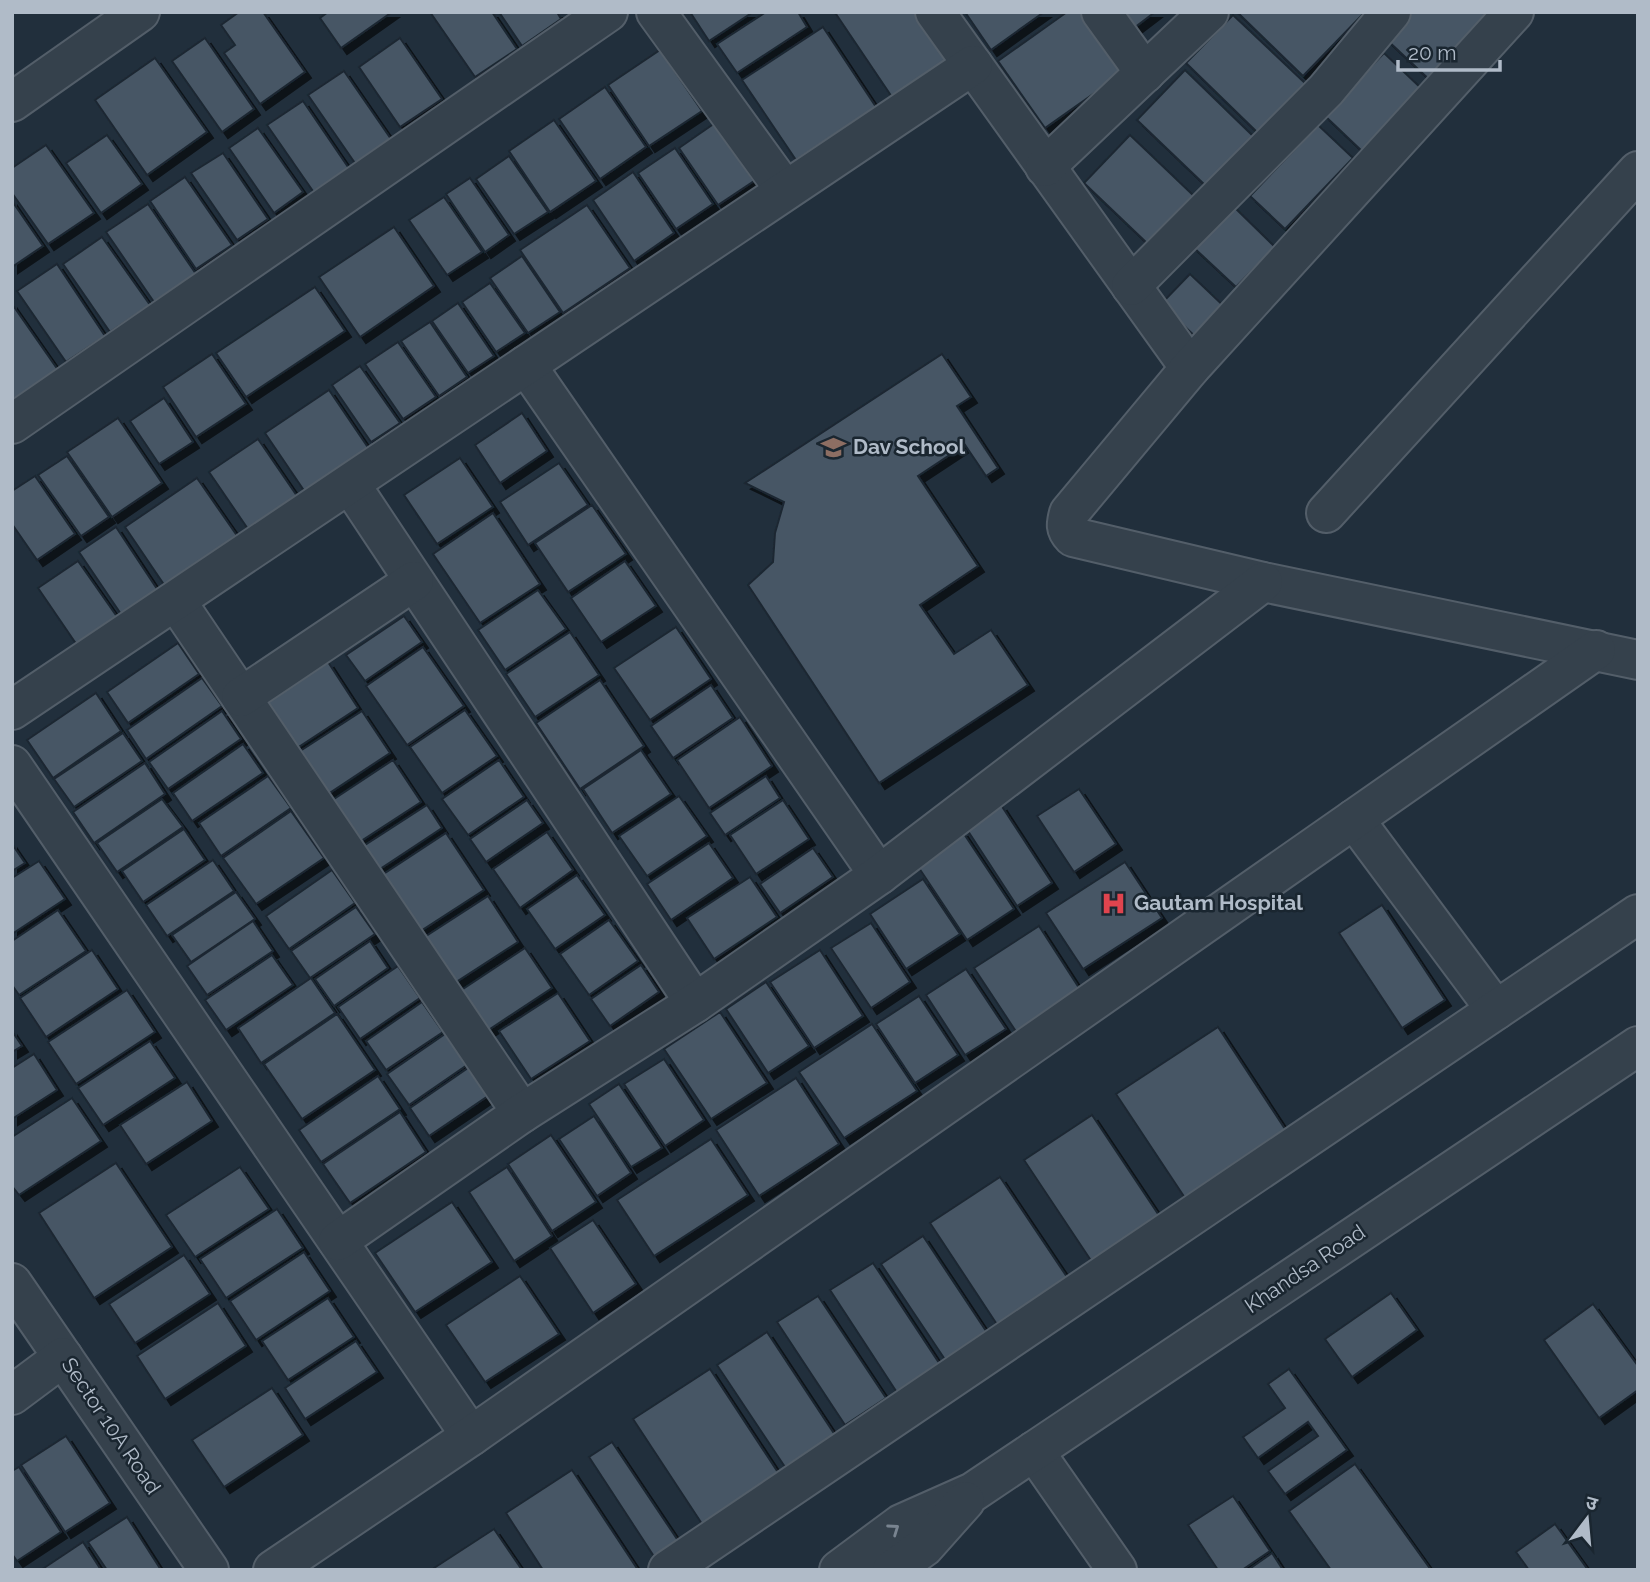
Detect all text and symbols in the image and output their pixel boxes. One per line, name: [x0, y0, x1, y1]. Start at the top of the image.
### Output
scale bar: [1398, 28, 1500, 72]
text: 20 m: [1408, 40, 1456, 65]
school or university icon: Dav School: [819, 433, 847, 461]
place label: Dav School: [853, 434, 965, 459]
hospital icon: Gautam Hospital: [1100, 889, 1128, 917]
place label: Gautam Hospital: [1134, 890, 1303, 915]
street label: Khandsa Road: [1240, 1219, 1370, 1318]
street label: Sector 10A Road: [57, 1353, 166, 1499]
north arrow: [1552, 1484, 1622, 1554]
text: उ: [1583, 1491, 1601, 1515]
one-way arrow: [886, 1525, 899, 1537]

